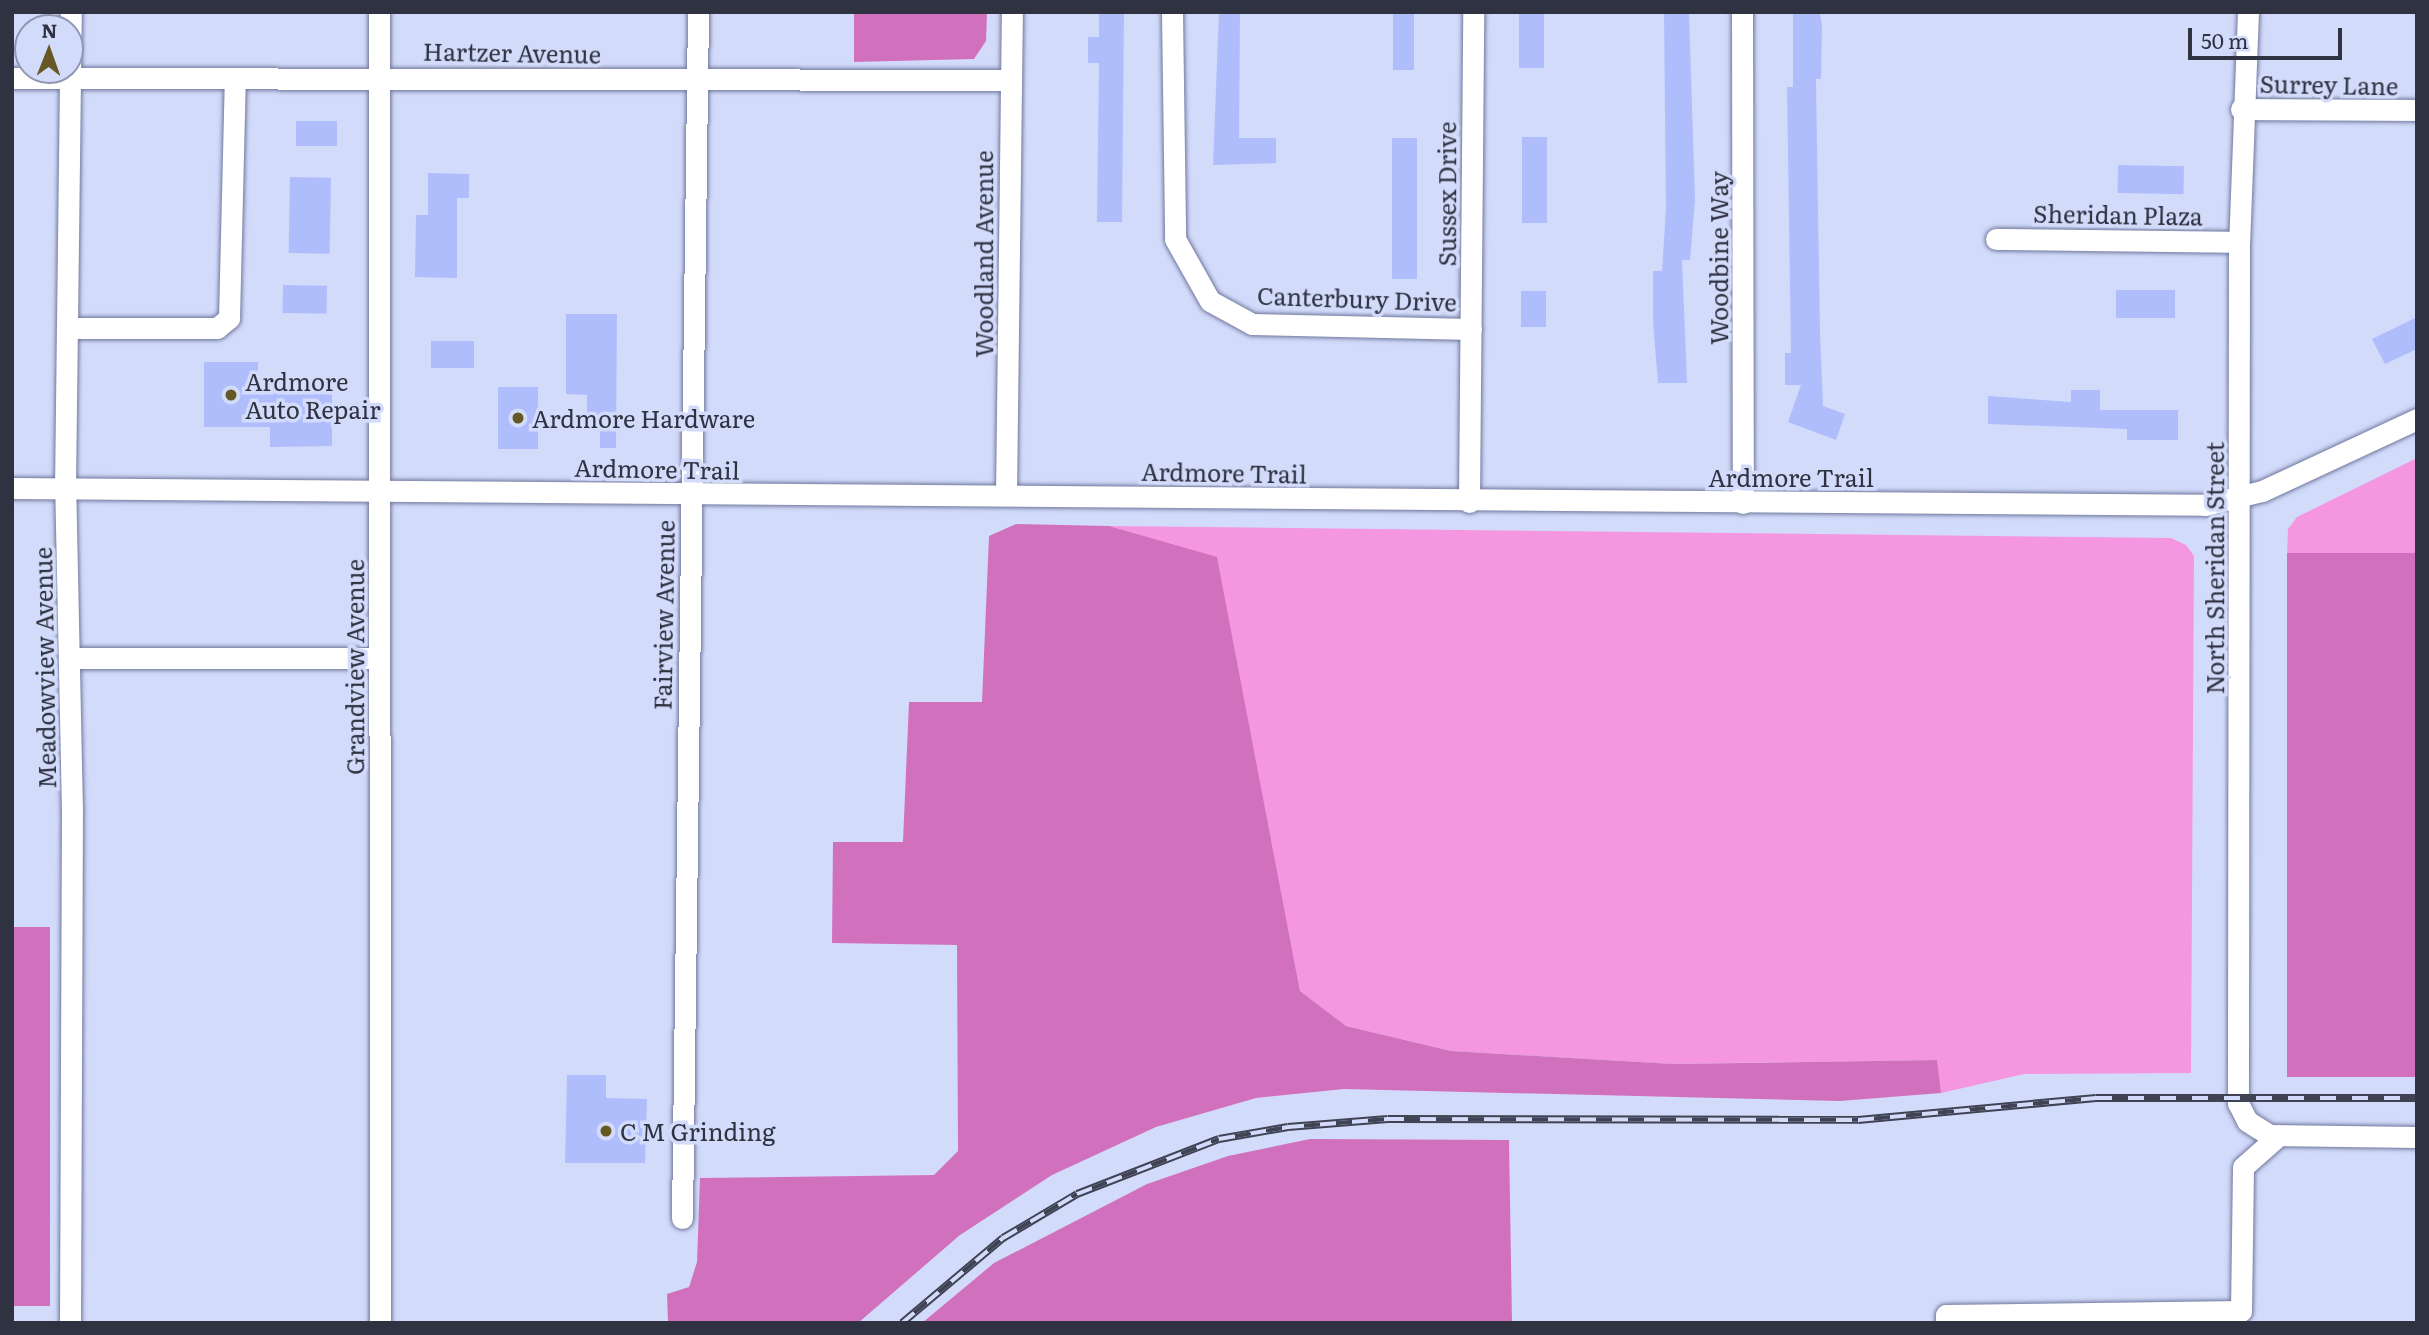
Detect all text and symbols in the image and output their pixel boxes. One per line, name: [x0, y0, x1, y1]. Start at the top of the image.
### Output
north arrow: [14, 14, 84, 84]
scale bar: [2191, 14, 2345, 58]
text: N: [41, 16, 58, 44]
text: 50 m: [2201, 24, 2248, 55]
street label: Hartzer Avenue: [423, 36, 601, 68]
street label: Surrey Lane: [2259, 68, 2399, 100]
street label: Sussex Drive: [1432, 122, 1460, 266]
street label: Woodland Avenue: [969, 150, 997, 358]
street label: Woodbine Way: [1704, 171, 1732, 345]
street label: Sheridan Plaza: [2033, 198, 2203, 230]
street label: Canterbury Drive: [1257, 280, 1457, 316]
place label: Ardmore Auto Repair: [245, 367, 381, 423]
marker: Ardmore Auto Repair: [223, 387, 239, 403]
place label: Ardmore Hardware: [532, 404, 755, 432]
marker: Ardmore Hardware: [510, 410, 526, 426]
street label: North Sheridan Street: [2200, 442, 2228, 694]
street label: Ardmore Trail: [574, 452, 740, 484]
street label: Ardmore Trail: [1141, 456, 1307, 488]
street label: Ardmore Trail: [1708, 463, 1874, 491]
street label: Fairview Avenue: [647, 520, 679, 710]
street label: Meadowview Avenue: [27, 547, 61, 789]
street label: Grandview Avenue: [340, 559, 368, 775]
place label: C M Grinding: [620, 1117, 776, 1145]
marker: C M Grinding: [598, 1123, 614, 1139]

